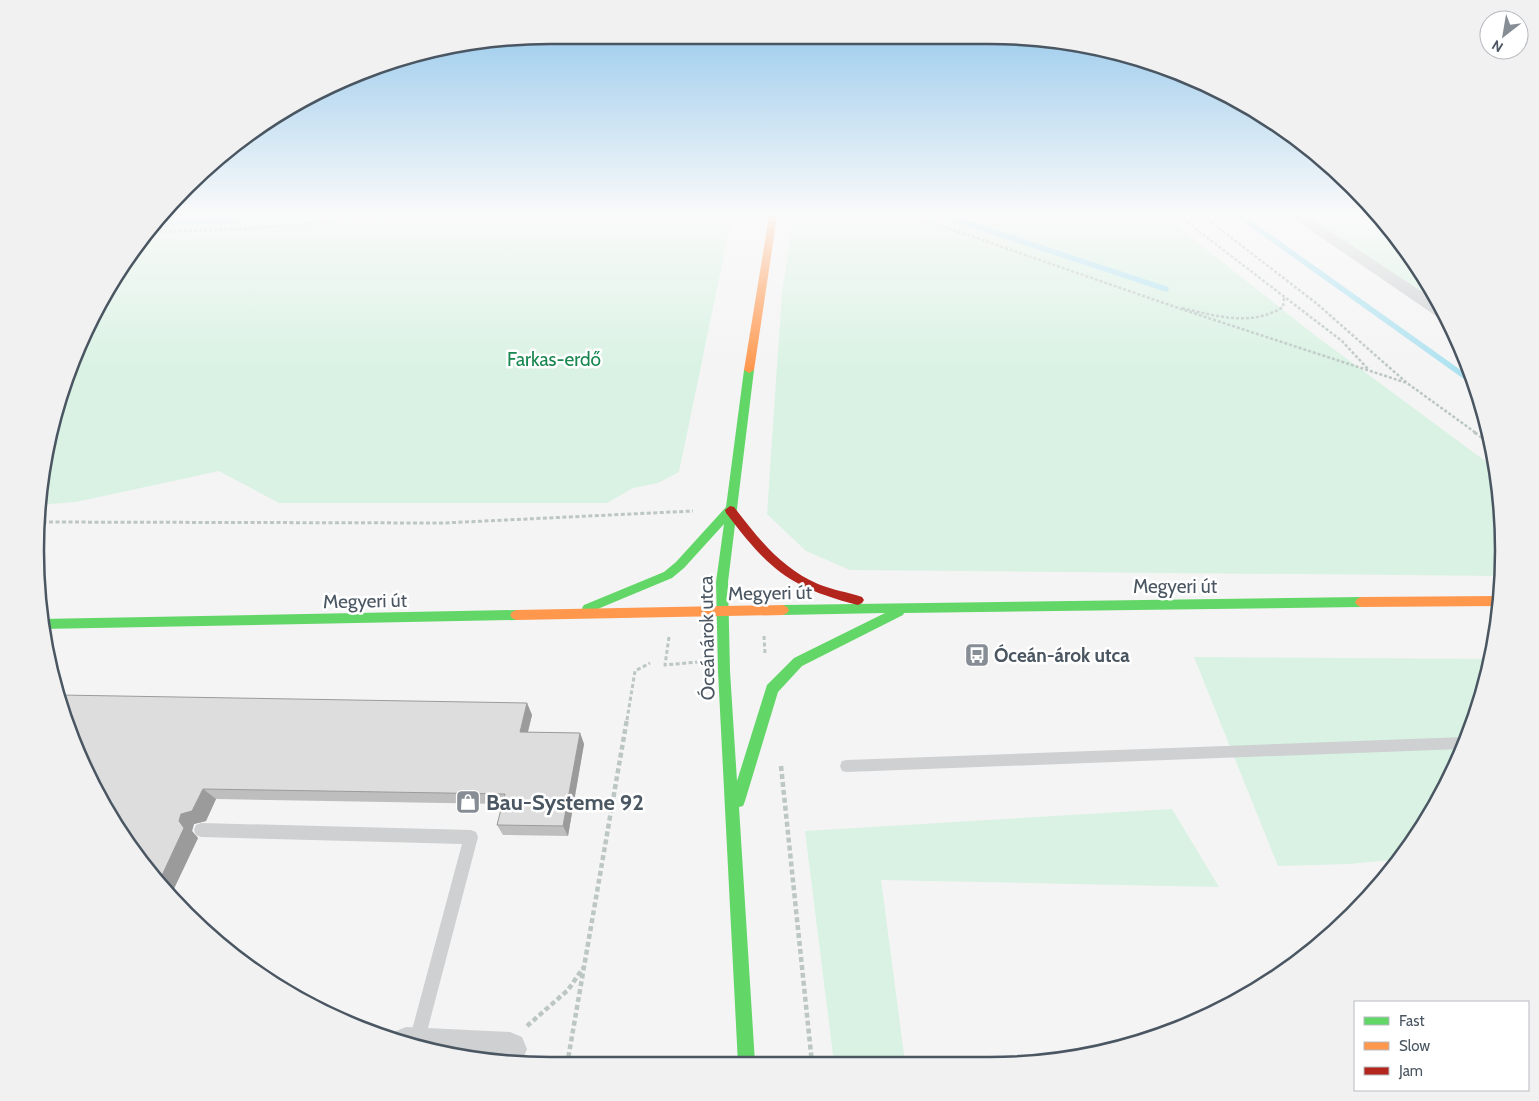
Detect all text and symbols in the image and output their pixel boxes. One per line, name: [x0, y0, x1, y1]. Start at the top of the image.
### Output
north arrow: [1479, 10, 1529, 60]
text: N: [1488, 36, 1506, 56]
park label: Farkas-erdő: [507, 348, 601, 371]
street label: Óceánárok utca: [693, 575, 720, 701]
street label: Megyeri út: [1133, 575, 1218, 598]
street label: Megyeri út: [728, 581, 813, 605]
street label: Megyeri út: [323, 589, 408, 613]
bus stop icon: Óceán-árok utca: [964, 642, 990, 668]
place label: Óceán-árok utca: [994, 643, 1130, 667]
shop icon: Bau-Systeme 92: [455, 789, 481, 815]
place label: Bau-Systeme 92: [486, 789, 644, 816]
legend: [1354, 1001, 1529, 1091]
text: Fast: [1399, 1012, 1424, 1030]
text: Slow: [1399, 1037, 1430, 1055]
text: Jam: [1398, 1062, 1423, 1080]

